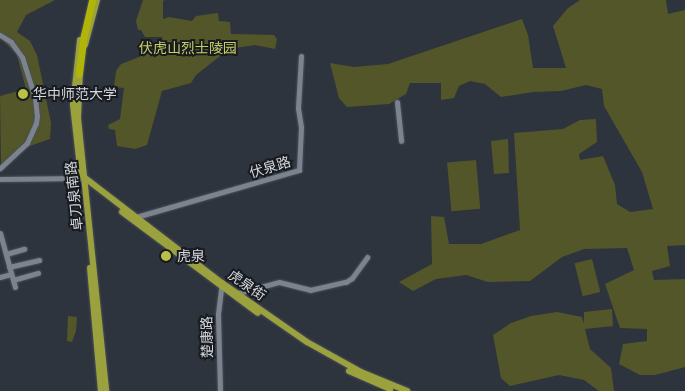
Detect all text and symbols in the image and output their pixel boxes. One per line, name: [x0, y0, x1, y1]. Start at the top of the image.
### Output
park label: 伏虎山烈士陵园: [139, 40, 237, 56]
place label: 华中师范大学: [33, 86, 117, 102]
marker: 华中师范大学: [17, 88, 29, 100]
street label: 伏泉路: [247, 153, 293, 181]
street label: 卓刀泉南路: [62, 160, 86, 232]
place label: 虎泉: [177, 248, 205, 264]
marker: 虎泉: [159, 249, 173, 263]
street label: 虎泉街: [225, 266, 269, 304]
street label: 楚康路: [198, 316, 216, 358]

